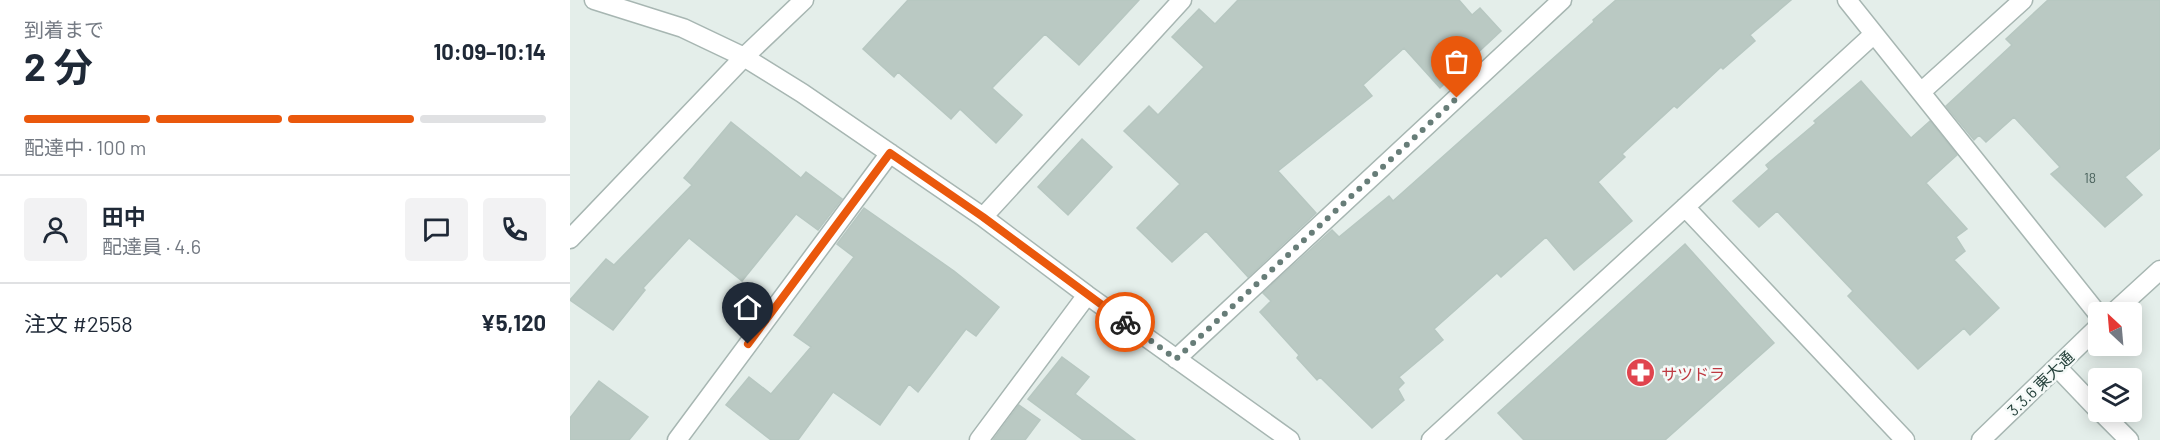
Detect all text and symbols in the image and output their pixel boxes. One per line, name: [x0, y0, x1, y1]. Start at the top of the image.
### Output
text: 到着まで: [24, 17, 104, 41]
pin: [1431, 36, 1482, 98]
text: 10:09–10:14: [434, 38, 546, 64]
text: 2 分: [24, 42, 93, 89]
icon: bag: [1440, 45, 1473, 78]
text: 配達中 · 100 m: [24, 135, 146, 159]
house number: 18: [2084, 169, 2096, 186]
button: person: [24, 198, 87, 261]
button: chat: [405, 198, 468, 261]
button: phone: [483, 198, 546, 261]
text: 田中: [102, 203, 146, 229]
text: 配達員 · 4.6: [102, 234, 201, 258]
pin: [722, 282, 773, 344]
icon: home: [731, 291, 764, 324]
courier: [1095, 292, 1155, 352]
north arrow: [2088, 302, 2142, 356]
map controls: [2088, 302, 2142, 422]
icon: bike: [1109, 306, 1142, 339]
text: ¥5,120: [481, 309, 546, 335]
text: 注文 #2558: [24, 310, 133, 336]
street label: 3.3.6 東大通: [2003, 347, 2077, 419]
pharmacy icon: サツドラ: [1624, 357, 1656, 389]
place label: サツドラ: [1661, 364, 1725, 383]
button: layers: [2088, 368, 2142, 422]

